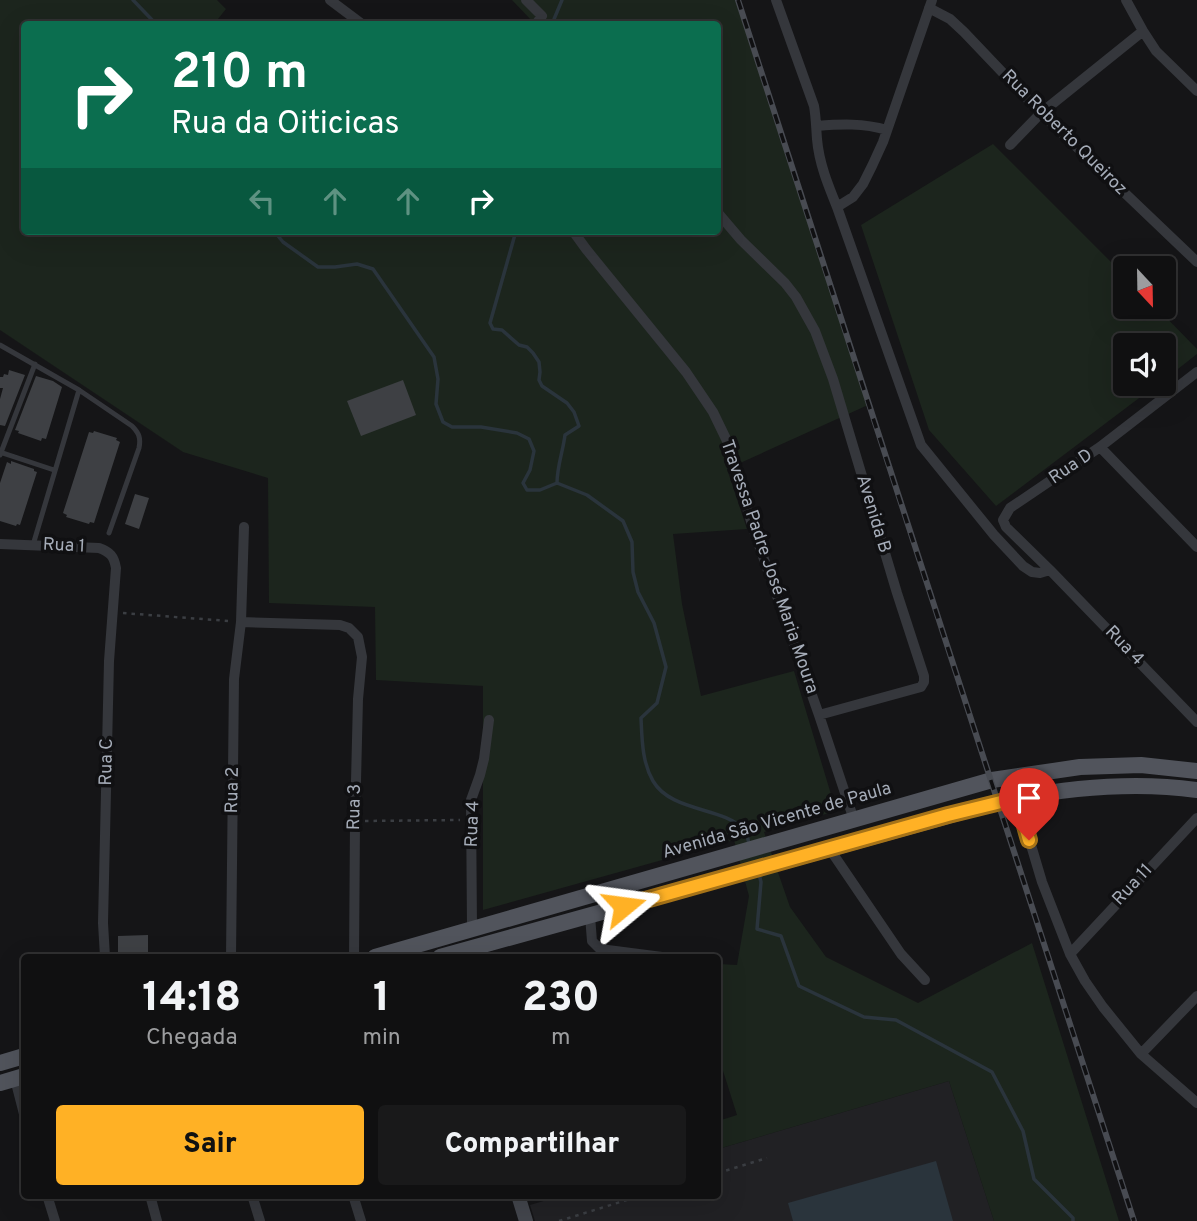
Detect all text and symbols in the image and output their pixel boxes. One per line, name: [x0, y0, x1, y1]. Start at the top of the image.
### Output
text: 210 m: [171, 44, 308, 106]
icon: right: [56, 49, 147, 140]
street label: Rua Roberto Queiroz: [996, 65, 1132, 201]
text: Rua da Oiticicas: [171, 105, 399, 145]
icon: left: [243, 182, 281, 220]
icon: ahead: [316, 182, 354, 220]
icon: ahead: [389, 182, 427, 220]
icon: right: [462, 182, 500, 220]
north arrow: [1113, 256, 1176, 318]
map controls: [1113, 256, 1176, 396]
button: sound: [1113, 333, 1176, 396]
street label: Travessa Padre José Maria Moura: [715, 437, 823, 697]
street label: Rua D: [1045, 444, 1097, 490]
street label: Avenida B: [850, 472, 896, 556]
street label: Rua 1: [42, 533, 86, 559]
street label: Rua 4: [1099, 621, 1149, 671]
street label: Rua C: [95, 738, 119, 786]
street label: Rua 2: [221, 766, 245, 814]
pin: [999, 768, 1059, 840]
street label: Avenida São Vicente de Paula: [660, 777, 894, 865]
icon: arrive: [1010, 779, 1048, 817]
street label: Rua 3: [343, 784, 367, 830]
street label: Rua 4: [461, 800, 485, 848]
street label: Rua 11: [1108, 859, 1158, 911]
position arrow: [587, 869, 661, 943]
text: 14:18: [142, 973, 241, 1026]
text: 1: [373, 973, 390, 1026]
text: 230: [522, 973, 600, 1026]
text: Chegada: [146, 1024, 237, 1053]
text: min: [362, 1024, 401, 1053]
text: m: [551, 1024, 571, 1053]
button: Sair: [56, 1105, 364, 1185]
button: Compartilhar: [378, 1105, 686, 1185]

